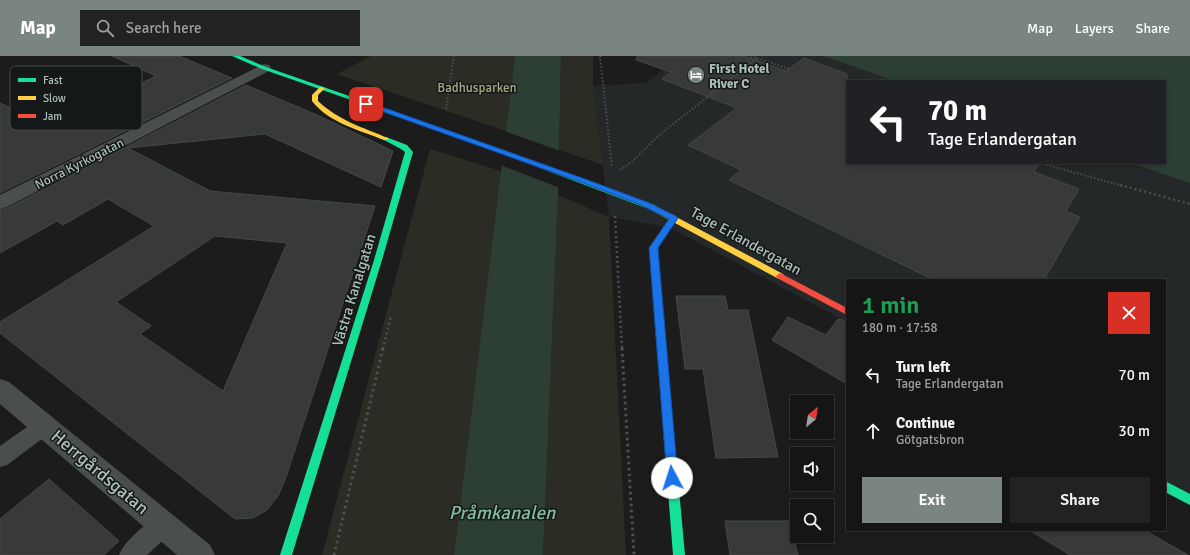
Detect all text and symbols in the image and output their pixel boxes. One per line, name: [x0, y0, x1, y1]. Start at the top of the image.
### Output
search box: [80, 10, 360, 46]
text: Map: [20, 16, 56, 40]
icon: search: [94, 17, 116, 39]
text: Search here: [126, 19, 201, 37]
text: Map: [1027, 20, 1053, 37]
text: Layers: [1075, 20, 1114, 37]
text: Share: [1136, 20, 1170, 37]
place label: First Hotel River C: [709, 61, 769, 92]
hotel icon: First Hotel River C: [686, 65, 706, 85]
legend: [10, 66, 142, 130]
text: Fast: [43, 74, 63, 87]
park label: Badhusparken: [437, 80, 517, 96]
pin: [349, 87, 383, 121]
text: Slow: [43, 92, 66, 105]
icon: arrive: [355, 93, 377, 115]
text: 70 m: [928, 94, 987, 128]
icon: left: [862, 96, 914, 148]
text: Jam: [43, 110, 62, 123]
text: Tage Erlandergatan: [928, 128, 1077, 150]
street label: Norra Kyrkogatan: [32, 135, 127, 193]
street label: Tage Erlandergatan: [687, 203, 805, 279]
street label: Västra Kanalgatan: [328, 232, 380, 348]
text: 1 min: [862, 290, 919, 320]
button: close: [1108, 292, 1150, 334]
text: 180 m · 17:58: [862, 320, 938, 336]
text: Turn left: [896, 358, 950, 376]
icon: left: [862, 364, 884, 386]
text: 70 m: [1119, 366, 1150, 384]
text: Tage Erlandergatan: [896, 376, 1003, 392]
north arrow: [790, 395, 834, 439]
map controls: [790, 395, 834, 543]
text: Continue: [896, 414, 955, 432]
icon: ahead: [862, 420, 884, 442]
text: 30 m: [1119, 422, 1150, 440]
street label: Herrgårdsgatan: [47, 425, 153, 519]
text: Götgatsbron: [896, 432, 964, 448]
button: sound: [790, 447, 834, 491]
position arrow: [651, 457, 693, 499]
button: Exit: [862, 477, 1002, 523]
button: Share: [1010, 477, 1150, 523]
button: search: [790, 499, 834, 543]
water label: Pråmkanalen: [449, 501, 556, 525]

